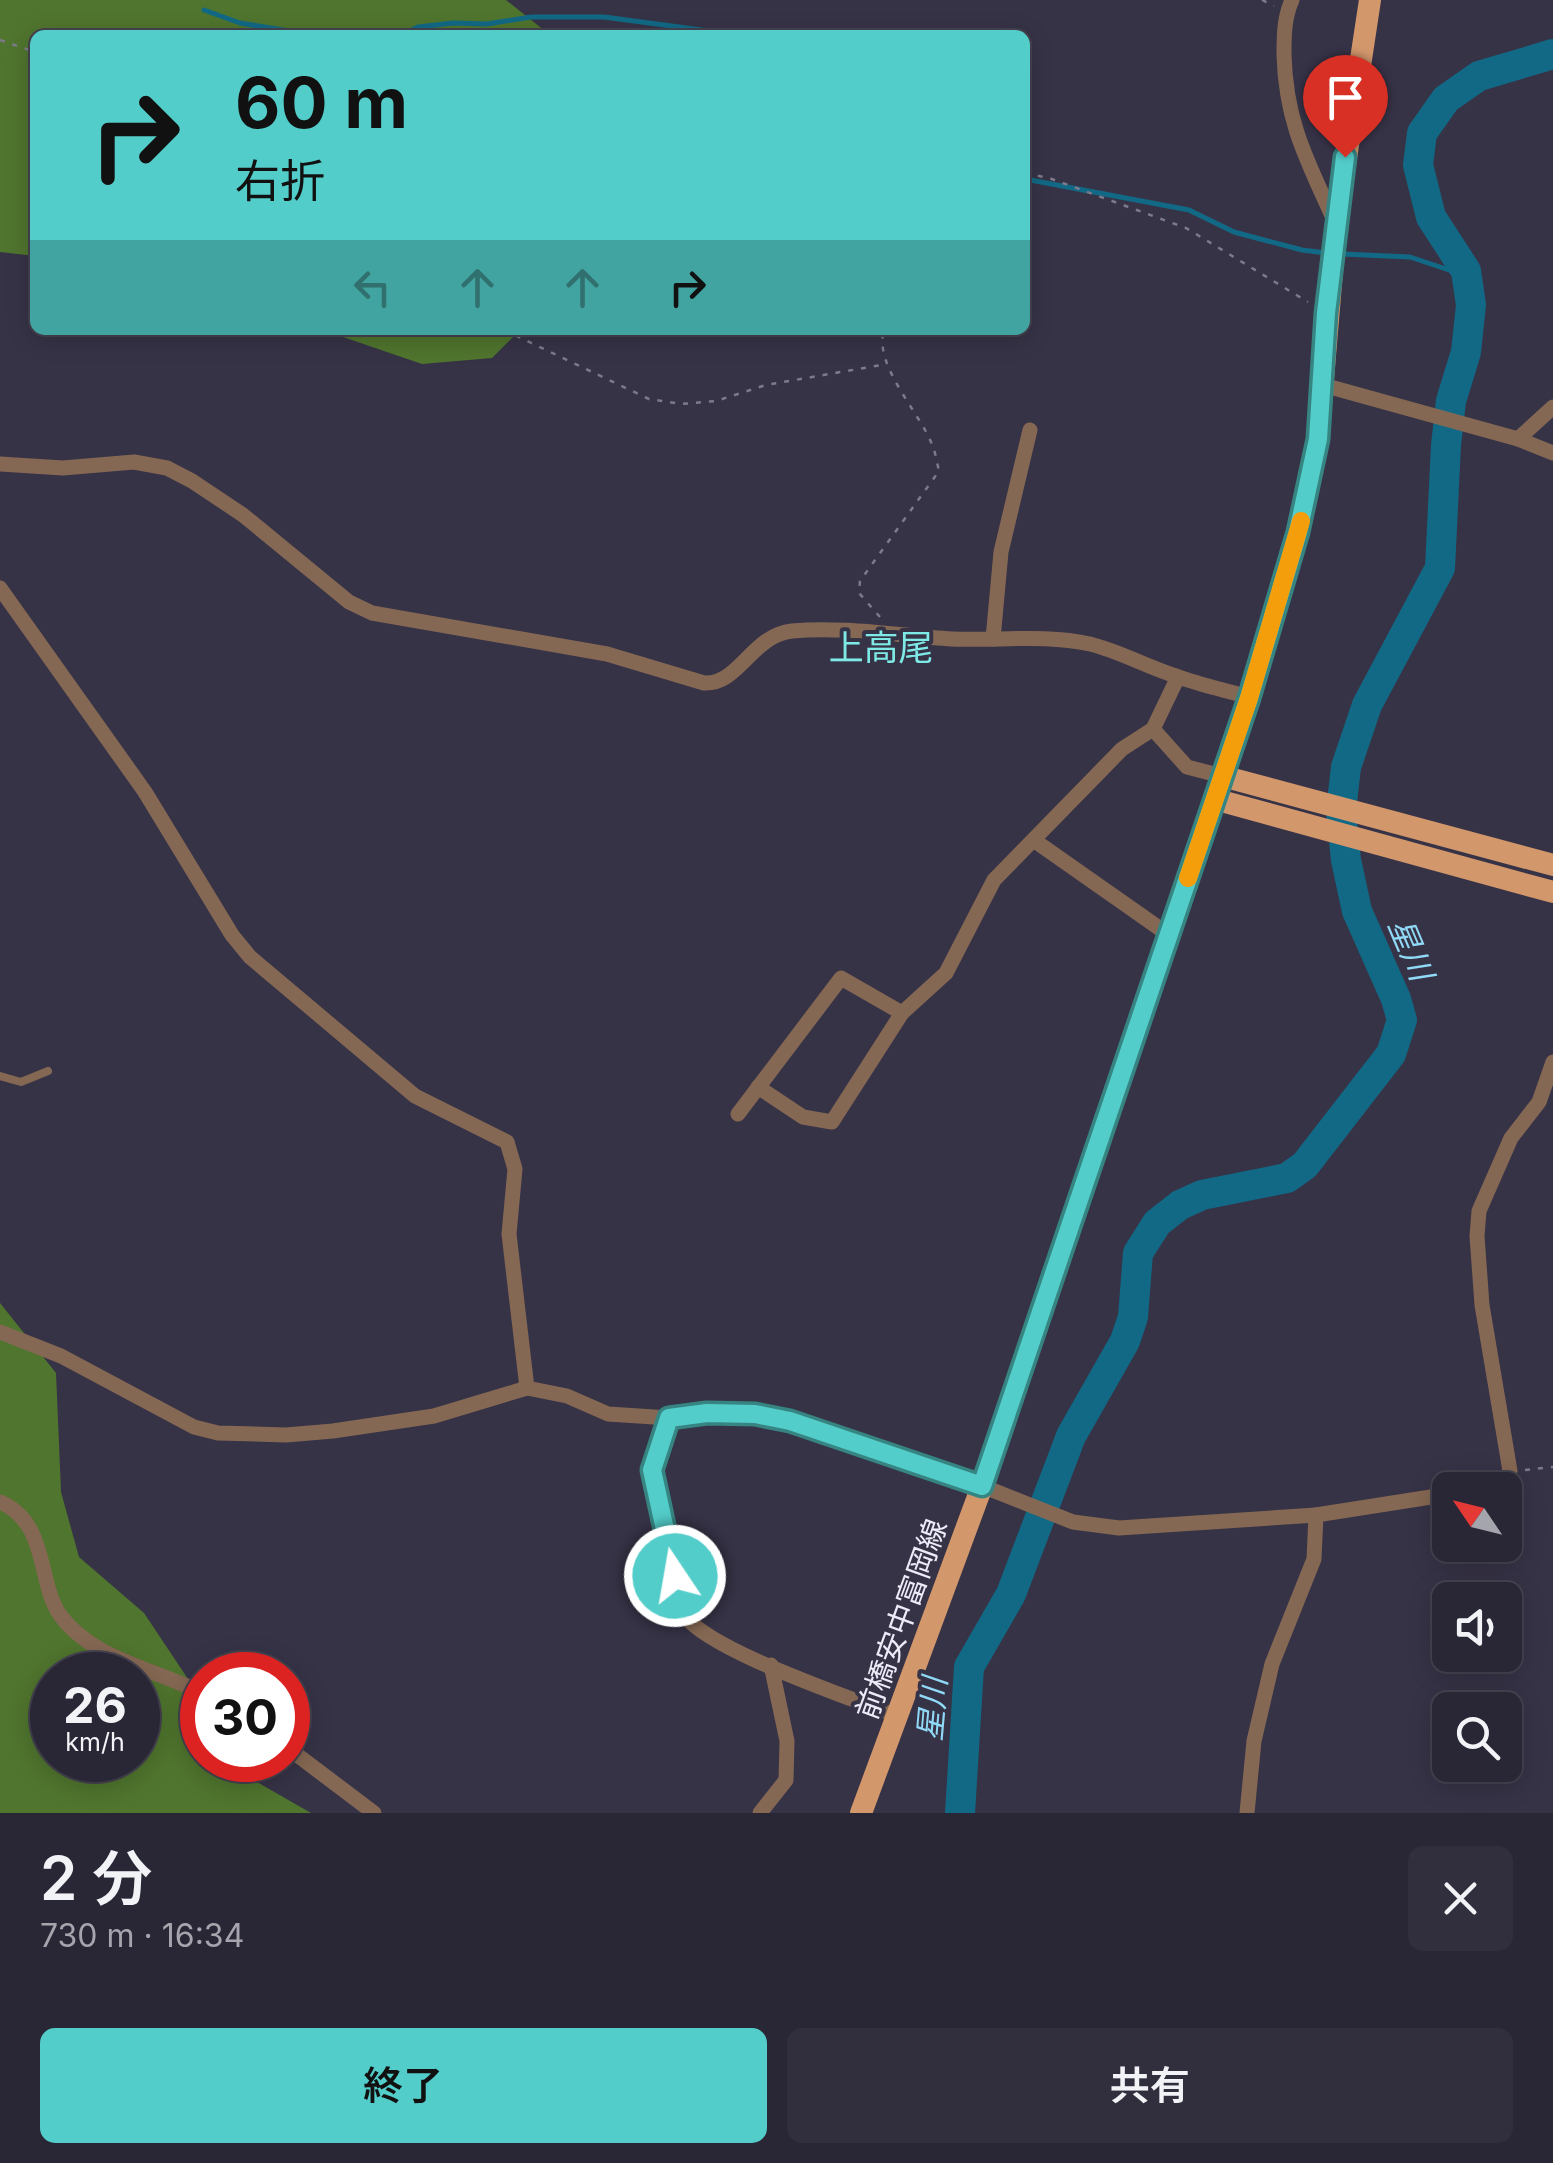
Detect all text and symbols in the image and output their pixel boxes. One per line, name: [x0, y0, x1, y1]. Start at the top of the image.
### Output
pin: [1303, 55, 1388, 158]
text: 60 m: [235, 60, 408, 145]
icon: right: [70, 70, 200, 200]
icon: arrive: [1318, 70, 1373, 125]
text: 右折: [235, 153, 325, 208]
icon: left: [345, 260, 400, 315]
icon: ahead: [450, 260, 505, 315]
icon: ahead: [555, 260, 610, 315]
icon: right: [660, 260, 715, 315]
district label: 上高尾: [828, 626, 934, 668]
water label: 星川: [1381, 912, 1443, 989]
north arrow: [1432, 1472, 1522, 1562]
map controls: [1432, 1472, 1522, 1782]
street label: 前橋安中富岡線: [848, 1514, 954, 1724]
position arrow: [623, 1524, 727, 1628]
button: sound: [1432, 1582, 1522, 1672]
speed limit sign: 30: [180, 1652, 310, 1782]
water label: 星川: [910, 1672, 954, 1743]
text: 26: [63, 1675, 127, 1735]
button: search: [1432, 1692, 1522, 1782]
text: km/h: [65, 1727, 125, 1757]
text: 2 分: [40, 1842, 153, 1914]
button: close: [1408, 1846, 1513, 1951]
text: 730 m · 16:34: [40, 1916, 244, 1955]
button: 終了: [40, 2028, 767, 2143]
button: 共有: [787, 2028, 1513, 2143]

